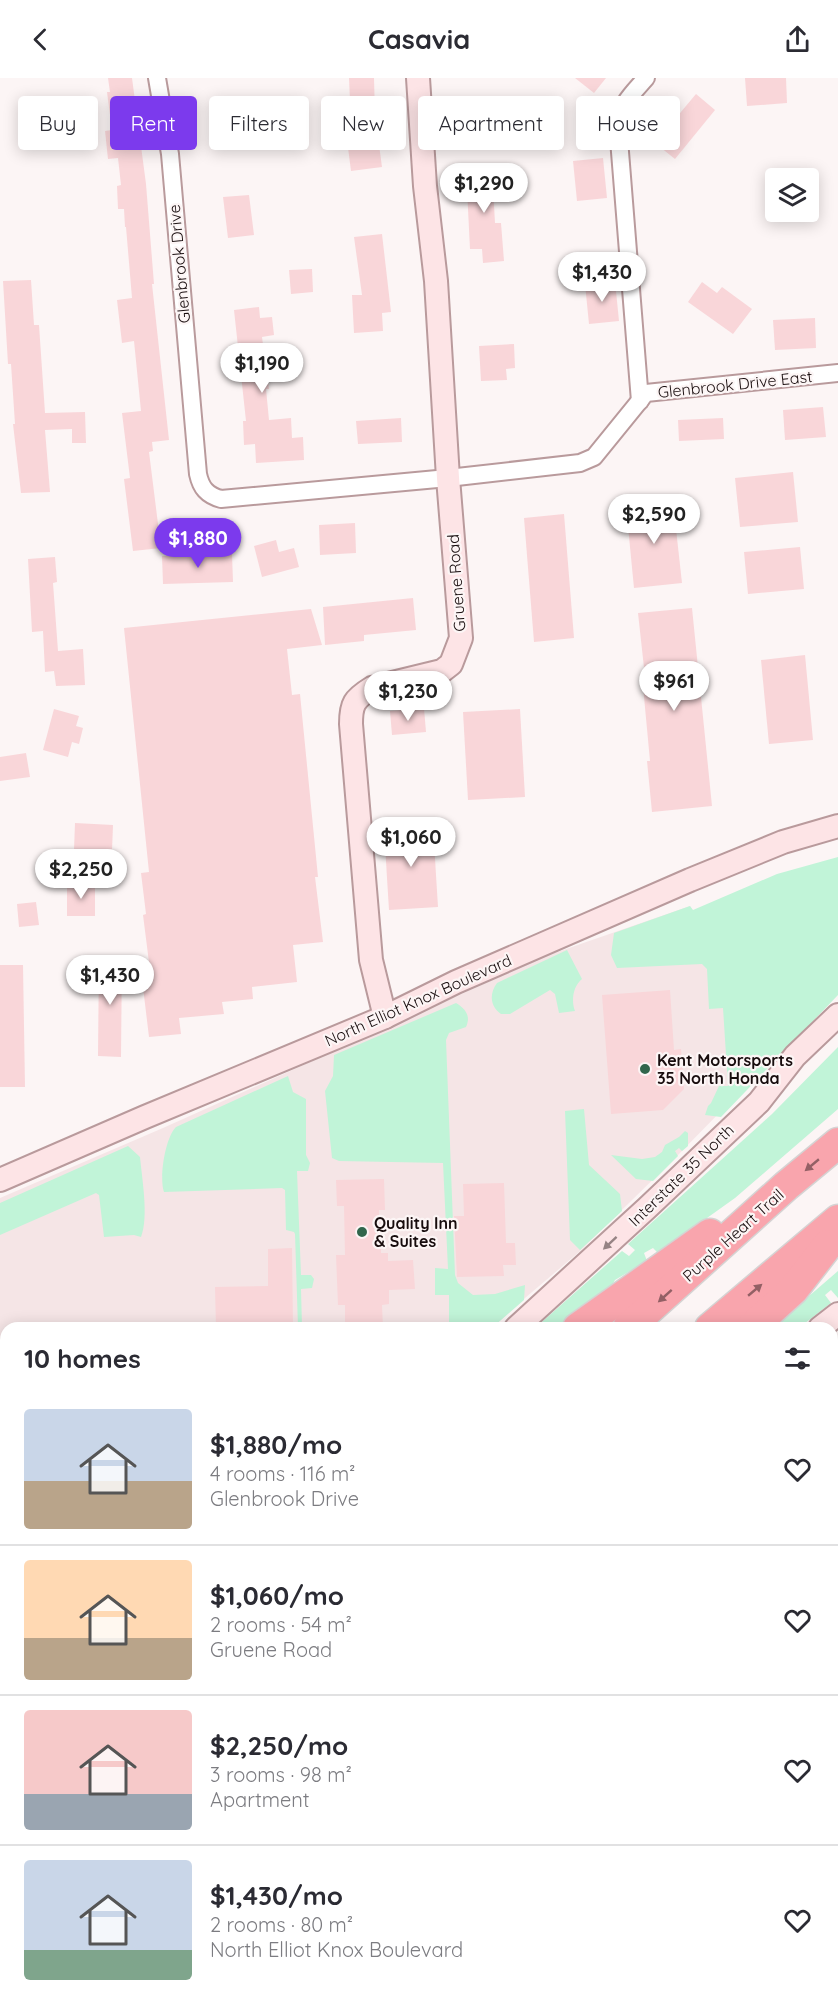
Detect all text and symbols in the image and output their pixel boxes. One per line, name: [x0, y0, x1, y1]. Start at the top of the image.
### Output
text: Casavia: [368, 22, 470, 56]
icon: back: [24, 23, 57, 56]
icon: share: [781, 23, 814, 56]
chip: Buy: [18, 96, 98, 150]
chip: Rent: [110, 96, 197, 150]
chip: Filters: [209, 96, 309, 150]
chip: New: [321, 96, 406, 150]
chip: Apartment: [418, 96, 564, 150]
chip: House: [576, 96, 680, 150]
pin: $1,290: [435, 163, 533, 214]
map controls: [765, 168, 819, 222]
button: layers: [765, 168, 819, 222]
text: $1,290: [454, 170, 514, 195]
street label: Glenbrook Drive: [164, 204, 194, 324]
pin: $1,430: [553, 252, 651, 303]
text: $1,430: [572, 259, 632, 284]
pin: $1,190: [213, 343, 311, 394]
text: $1,190: [234, 350, 290, 375]
street label: Glenbrook Drive East: [657, 366, 813, 402]
pin: $2,590: [605, 494, 703, 545]
text: $2,590: [622, 501, 686, 526]
pin: $1,880: [149, 518, 247, 569]
text: $1,880: [168, 525, 228, 550]
street label: Gruene Road: [443, 534, 469, 632]
pin: $961: [638, 661, 710, 712]
text: $961: [653, 668, 695, 693]
pin: $1,230: [359, 671, 457, 722]
text: $1,230: [378, 678, 438, 703]
pin: $1,060: [362, 817, 460, 868]
text: $1,060: [381, 824, 441, 849]
pin: $2,250: [32, 849, 130, 900]
text: $2,250: [49, 856, 113, 881]
street label: North Elliot Knox Boulevard: [321, 950, 515, 1050]
pin: $1,430: [61, 955, 159, 1006]
text: $1,430: [80, 962, 140, 987]
place label: Kent Motorsports 35 North Honda: [657, 1050, 793, 1088]
marker: Kent Motorsports 35 North Honda: [638, 1062, 652, 1076]
street label: Interstate 35 North: [624, 1120, 738, 1230]
one-way arrow: [804, 1158, 820, 1171]
street label: Purple Heart Trail: [678, 1184, 788, 1286]
place label: Quality Inn & Suites: [374, 1213, 458, 1251]
marker: Quality Inn & Suites: [355, 1225, 369, 1239]
one-way arrow: [602, 1236, 617, 1250]
one-way arrow: [747, 1284, 762, 1297]
one-way arrow: [658, 1289, 673, 1302]
text: 10 homes: [24, 1342, 141, 1375]
icon: filters: [781, 1342, 814, 1375]
text: $1,880/mo: [210, 1428, 342, 1461]
icon: home: [72, 1433, 144, 1505]
icon: heart: [781, 1453, 814, 1486]
text: 4 rooms · 116 m²: [210, 1461, 355, 1486]
text: Glenbrook Drive: [210, 1486, 359, 1511]
text: $1,060/mo: [210, 1579, 344, 1612]
icon: home: [72, 1584, 144, 1656]
icon: heart: [781, 1604, 814, 1637]
text: 2 rooms · 54 m²: [210, 1612, 352, 1637]
text: Gruene Road: [210, 1637, 332, 1662]
text: $2,250/mo: [210, 1729, 348, 1762]
icon: home: [72, 1734, 144, 1806]
icon: heart: [781, 1754, 814, 1787]
text: 3 rooms · 98 m²: [210, 1762, 352, 1787]
text: Apartment: [210, 1787, 310, 1812]
text: $1,430/mo: [210, 1879, 343, 1912]
icon: home: [72, 1884, 144, 1956]
icon: heart: [781, 1904, 814, 1937]
text: 2 rooms · 80 m²: [210, 1912, 353, 1937]
text: North Elliot Knox Boulevard: [210, 1937, 463, 1962]

